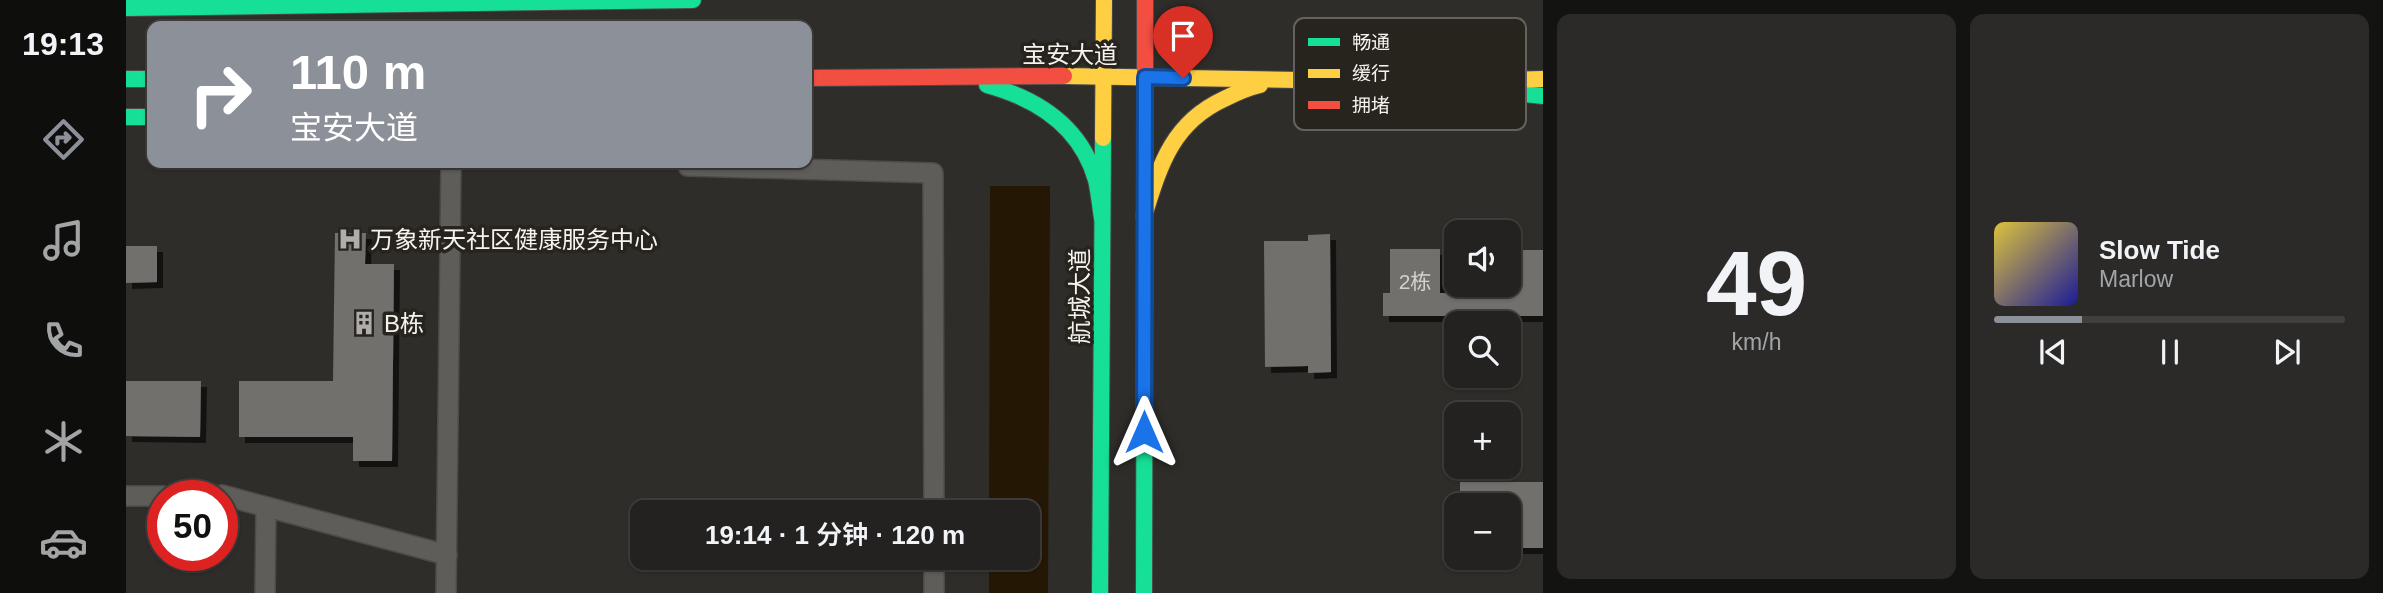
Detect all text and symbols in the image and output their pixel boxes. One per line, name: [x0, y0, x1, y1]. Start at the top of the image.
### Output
pin: [1153, 6, 1213, 78]
icon: arrive: [1164, 17, 1202, 55]
legend: [1294, 18, 1526, 130]
text: 19:13: [22, 26, 104, 62]
text: 畅通: [1352, 32, 1390, 53]
street label: 宝安大道: [1022, 41, 1118, 68]
text: 110 m: [290, 45, 426, 99]
icon: right: [175, 49, 266, 140]
text: 缓行: [1352, 63, 1390, 84]
text: 拥堵: [1352, 95, 1390, 116]
text: 宝安大道: [290, 110, 418, 146]
icon: directions: [39, 115, 88, 164]
icon: music: [39, 216, 88, 265]
map controls: [1444, 220, 1521, 570]
button: sound: [1444, 220, 1521, 297]
hospital icon: 万象新天社区健康服务中心: [336, 225, 364, 253]
place label: 万象新天社区健康服务中心: [370, 226, 658, 253]
text: 49: [1706, 233, 1807, 334]
text: Slow Tide: [2099, 235, 2220, 265]
street label: 航城大道: [1066, 248, 1093, 344]
text: Marlow: [2099, 266, 2173, 292]
house number: 2栋: [1399, 270, 1431, 293]
building icon: B栋: [350, 309, 378, 337]
place label: B栋: [384, 310, 424, 337]
button: search: [1444, 311, 1521, 388]
icon: phone: [39, 316, 88, 365]
text: km/h: [1732, 329, 1781, 355]
icon: previous: [2034, 333, 2072, 371]
icon: pause: [2151, 333, 2189, 371]
icon: next: [2268, 333, 2306, 371]
position arrow: [1107, 395, 1181, 469]
button: +: [1444, 402, 1521, 479]
icon: climate: [39, 417, 88, 466]
speed limit sign: 50: [147, 480, 238, 571]
button: −: [1444, 493, 1521, 570]
icon: car: [39, 518, 88, 567]
text: 19:14 · 1 分钟 · 120 m: [705, 520, 965, 550]

